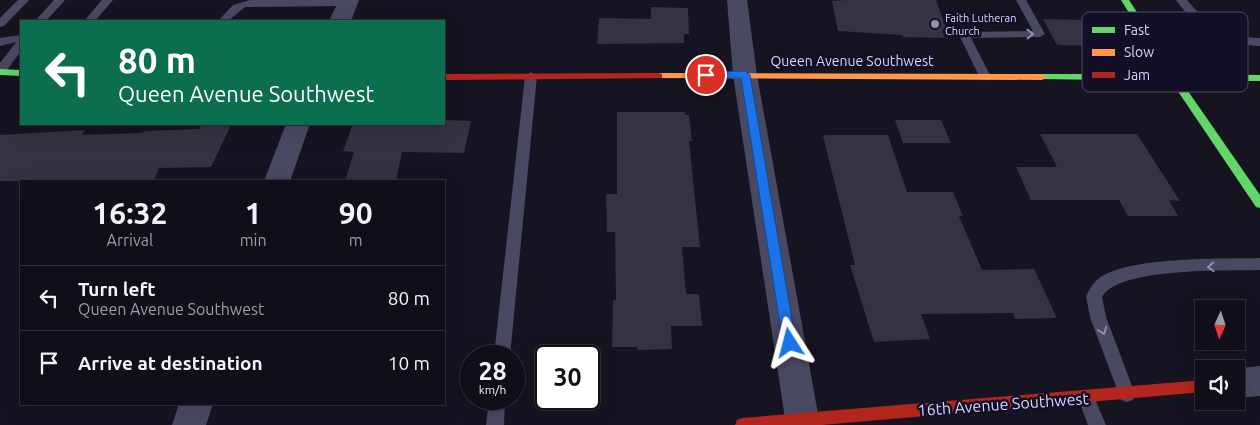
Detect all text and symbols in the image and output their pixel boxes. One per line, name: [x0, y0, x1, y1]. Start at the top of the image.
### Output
place label: Faith Lutheran Church: [945, 12, 1016, 37]
legend: [1082, 12, 1248, 92]
marker: Faith Lutheran Church: [929, 18, 941, 30]
text: Fast: [1124, 22, 1150, 38]
one-way arrow: [1027, 29, 1035, 39]
icon: left: [35, 40, 100, 105]
text: 80 m: [118, 40, 196, 80]
text: Slow: [1124, 44, 1154, 60]
street label: Queen Avenue Southwest: [770, 53, 934, 69]
pin: [685, 54, 727, 96]
icon: arrive: [692, 61, 720, 89]
text: Jam: [1124, 67, 1150, 83]
text: Queen Avenue Southwest: [118, 81, 374, 106]
text: 16:32: [92, 196, 167, 230]
text: 1: [245, 196, 262, 230]
text: 90: [339, 196, 373, 230]
text: Arrival: [107, 231, 153, 249]
text: min: [240, 231, 267, 249]
text: m: [349, 231, 363, 249]
one-way arrow: [1207, 262, 1215, 272]
text: Turn left: [78, 278, 156, 300]
icon: left: [35, 284, 63, 312]
text: 80 m: [388, 287, 430, 309]
text: Queen Avenue Southwest: [78, 300, 264, 318]
north arrow: [1195, 300, 1245, 350]
map controls: [1195, 300, 1245, 410]
position arrow: [763, 316, 815, 368]
one-way arrow: [1097, 326, 1107, 335]
speed limit sign: 30: [535, 345, 600, 410]
icon: arrive: [35, 349, 63, 377]
text: Arrive at destination: [78, 352, 263, 374]
text: 10 m: [388, 352, 430, 374]
text: 28: [478, 357, 507, 385]
button: sound: [1195, 360, 1245, 410]
text: km/h: [479, 383, 506, 396]
street label: 16th Avenue Southwest: [917, 389, 1090, 419]

